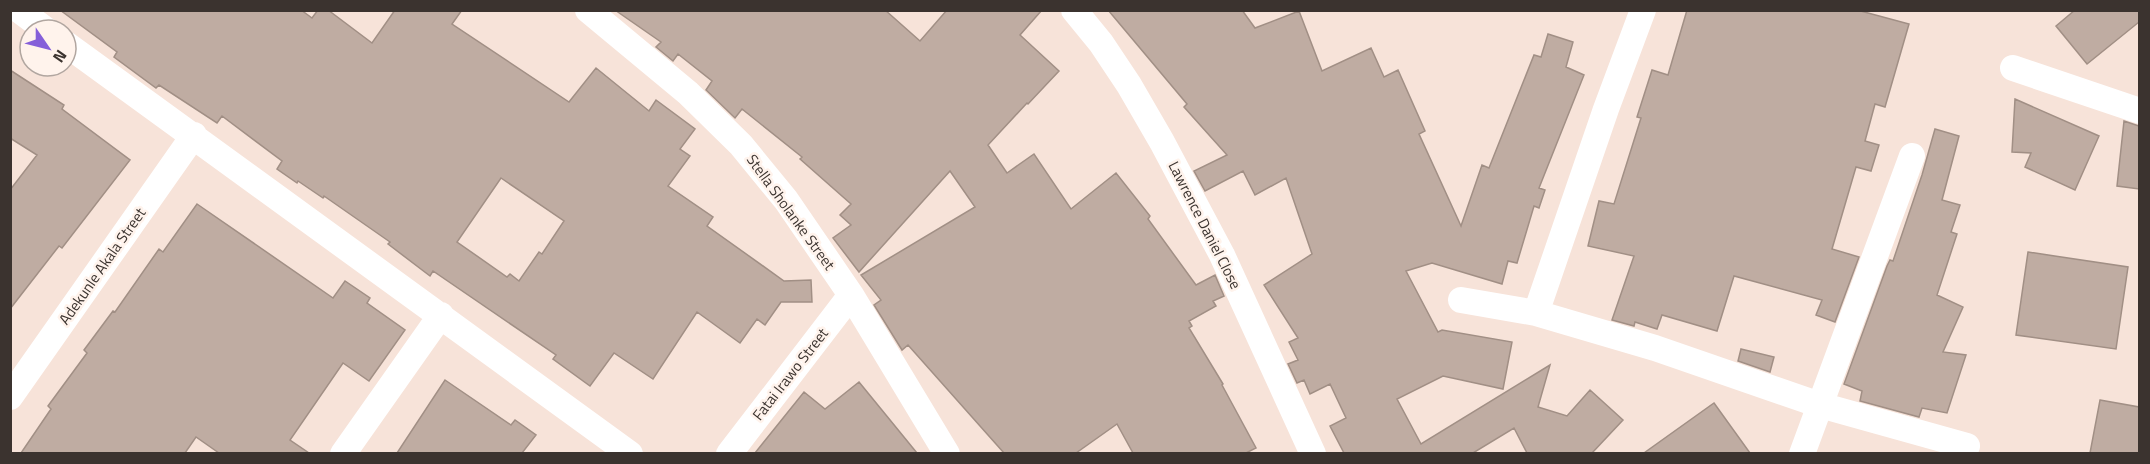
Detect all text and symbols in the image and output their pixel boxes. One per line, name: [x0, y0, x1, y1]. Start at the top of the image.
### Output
north arrow: [18, 18, 78, 78]
text: N: [47, 45, 73, 68]
street label: Stella Sholanke Street: [741, 149, 841, 275]
street label: Lawrence Daniel Close: [1163, 157, 1247, 293]
street label: Adekunle Akala Street: [53, 202, 152, 329]
street label: Fatai Irawo Street: [746, 322, 834, 425]

